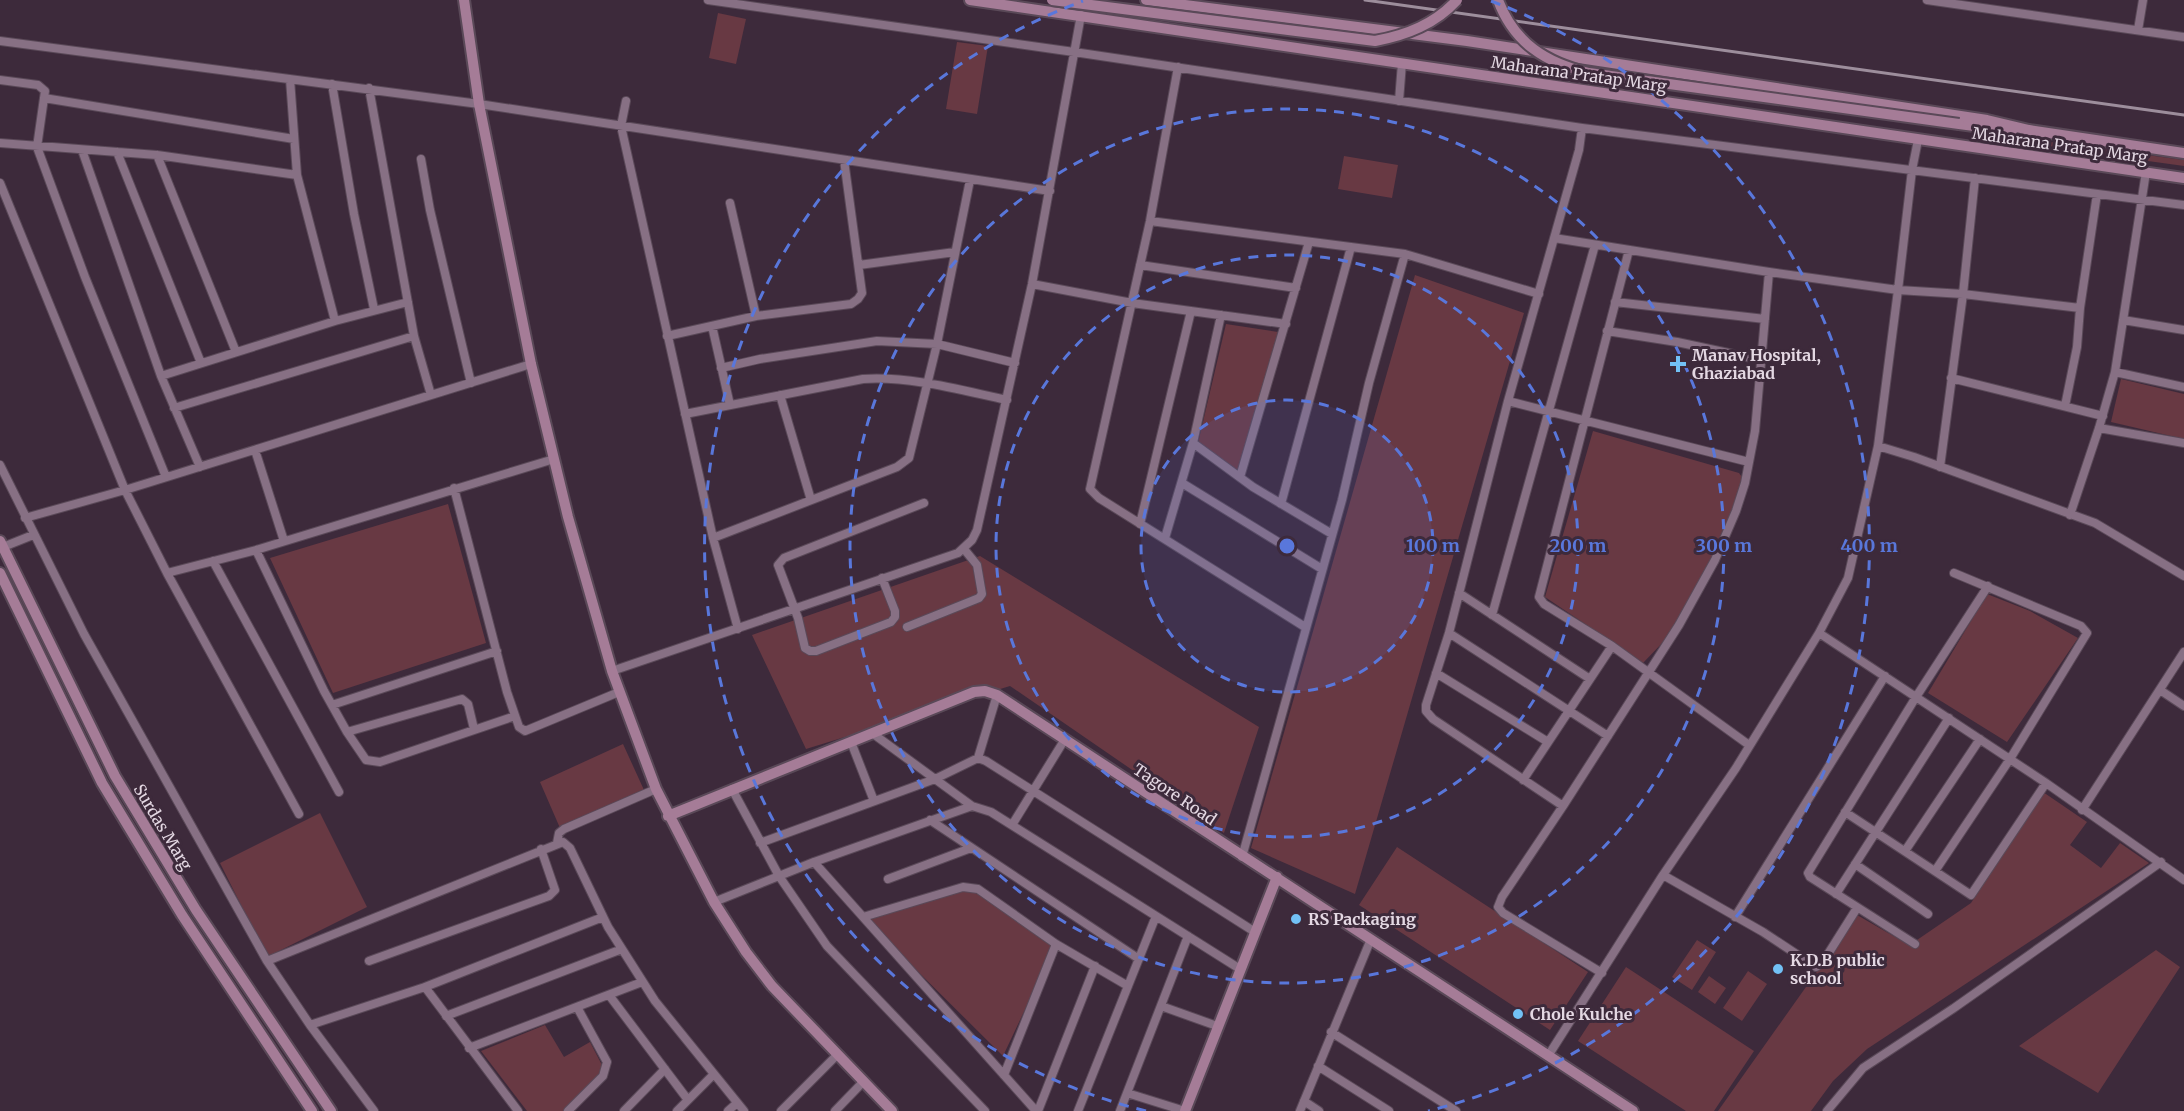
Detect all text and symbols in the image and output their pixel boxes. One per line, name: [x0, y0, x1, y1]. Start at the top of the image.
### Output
street label: Maharana Pratap Marg: [1490, 52, 1668, 96]
street label: Maharana Pratap Marg: [1971, 123, 2149, 167]
place label: Manav Hospital, Ghaziabad: [1692, 345, 1821, 383]
marker: Manav Hospital, Ghaziabad: [1669, 355, 1687, 373]
text: 100 m: [1406, 534, 1460, 557]
text: 200 m: [1550, 534, 1606, 557]
text: 300 m: [1696, 534, 1752, 557]
text: 400 m: [1840, 534, 1898, 557]
centre of rings: [1277, 536, 1297, 556]
street label: Tagore Road: [1130, 759, 1221, 829]
street label: Surdas Marg: [129, 780, 197, 874]
place label: RS Packaging: [1308, 909, 1416, 929]
marker: RS Packaging: [1289, 912, 1303, 926]
place label: K.D.B public school: [1790, 950, 1885, 988]
marker: K.D.B public school: [1771, 962, 1785, 976]
place label: Chole Kulche: [1530, 1004, 1633, 1024]
marker: Chole Kulche: [1511, 1007, 1525, 1021]

